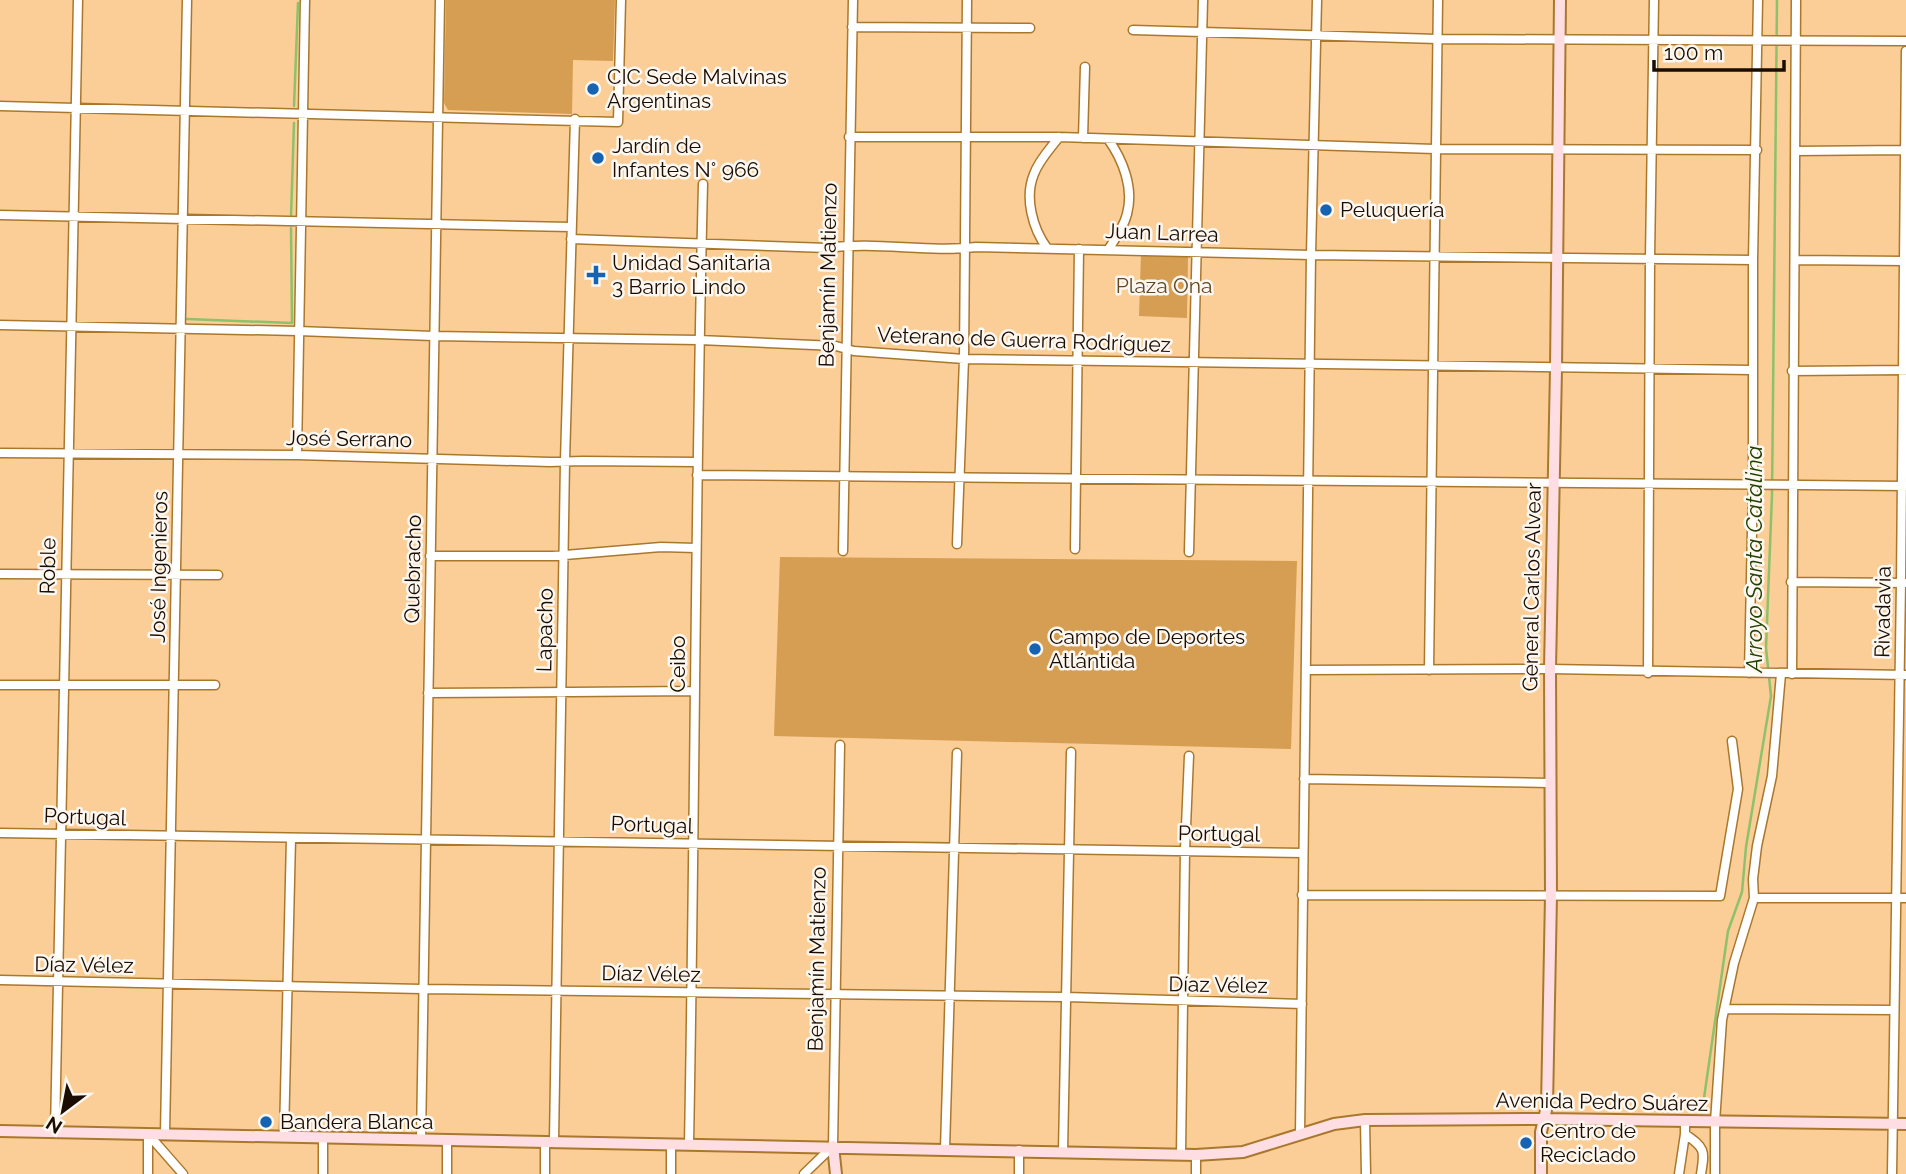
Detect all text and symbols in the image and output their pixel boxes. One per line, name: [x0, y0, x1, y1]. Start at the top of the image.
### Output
scale bar: [1654, 28, 1784, 72]
text: 100 m: [1664, 40, 1723, 65]
place label: CIC Sede Malvinas Argentinas: [607, 64, 787, 113]
marker: CIC Sede Malvinas Argentinas: [585, 81, 601, 97]
place label: Jardín de Infantes N° 966: [612, 133, 759, 182]
marker: Jardín de Infantes N° 966: [590, 150, 606, 166]
street label: Benjamín Matienzo: [813, 182, 842, 368]
place label: Peluquería: [1340, 197, 1445, 222]
marker: Peluquería: [1318, 202, 1334, 218]
street label: Juan Larrea: [1105, 218, 1219, 247]
place label: Unidad Sanitaria 3 Barrio Lindo: [612, 250, 770, 299]
marker: Unidad Sanitaria 3 Barrio Lindo: [586, 265, 606, 285]
park label: Plaza Ona: [1116, 273, 1212, 298]
street label: Veterano de Guerra Rodríguez: [877, 322, 1171, 357]
street label: José Serrano: [286, 425, 412, 452]
water label: Arroyo Santa Catalina: [1740, 445, 1767, 675]
street label: General Carlos Alvear: [1517, 482, 1546, 692]
street label: José Ingenieros: [145, 491, 172, 643]
street label: Quebracho: [399, 515, 426, 623]
street label: Roble: [35, 537, 60, 595]
street label: Rivadavia: [1869, 566, 1896, 658]
street label: Lapacho: [531, 588, 558, 672]
place label: Campo de Deportes Atlántida: [1049, 624, 1245, 673]
street label: Ceibo: [665, 636, 690, 692]
marker: Campo de Deportes Atlántida: [1027, 641, 1043, 657]
street label: Portugal: [43, 803, 127, 830]
street label: Portugal: [610, 811, 694, 838]
street label: Portugal: [1178, 820, 1261, 847]
street label: Benjamín Matienzo: [802, 866, 831, 1052]
street label: Díaz Vélez: [34, 951, 134, 978]
street label: Díaz Vélez: [601, 960, 701, 987]
street label: Díaz Vélez: [1168, 971, 1268, 998]
north arrow: [28, 1076, 98, 1146]
street label: Avenida Pedro Suárez: [1495, 1087, 1709, 1116]
place label: Bandera Blanca: [280, 1109, 434, 1134]
text: N: [42, 1112, 66, 1139]
marker: Bandera Blanca: [258, 1114, 274, 1130]
place label: Centro de Reciclado: [1540, 1118, 1636, 1167]
marker: Centro de Reciclado: [1518, 1135, 1534, 1151]

